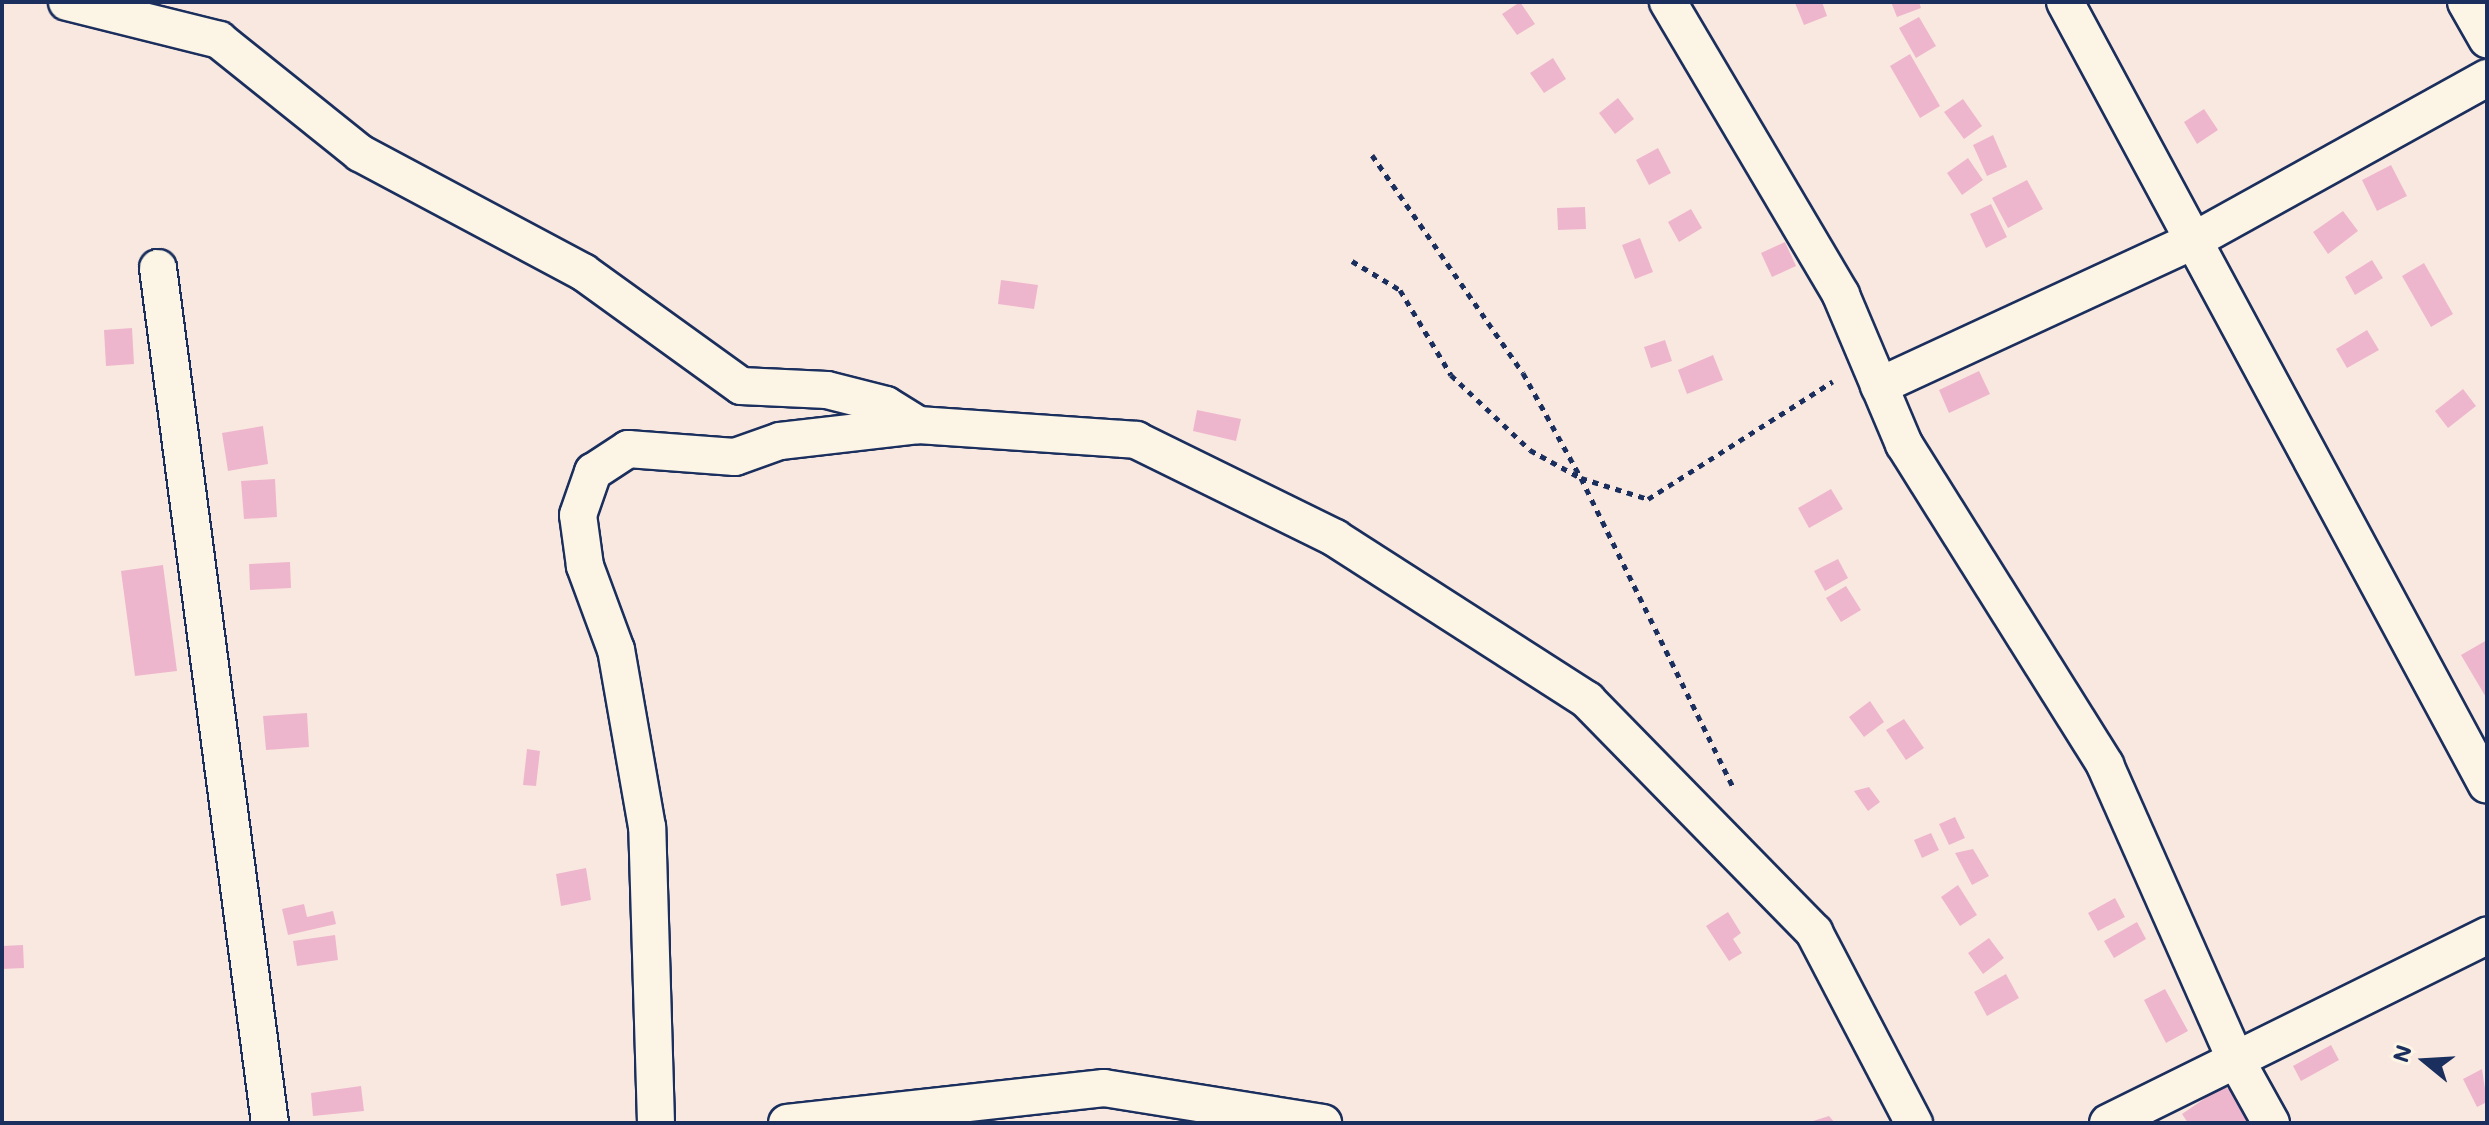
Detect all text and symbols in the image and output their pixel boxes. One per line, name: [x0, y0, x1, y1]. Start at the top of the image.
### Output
north arrow: [2385, 1021, 2465, 1101]
text: N: [2385, 1041, 2418, 1066]

